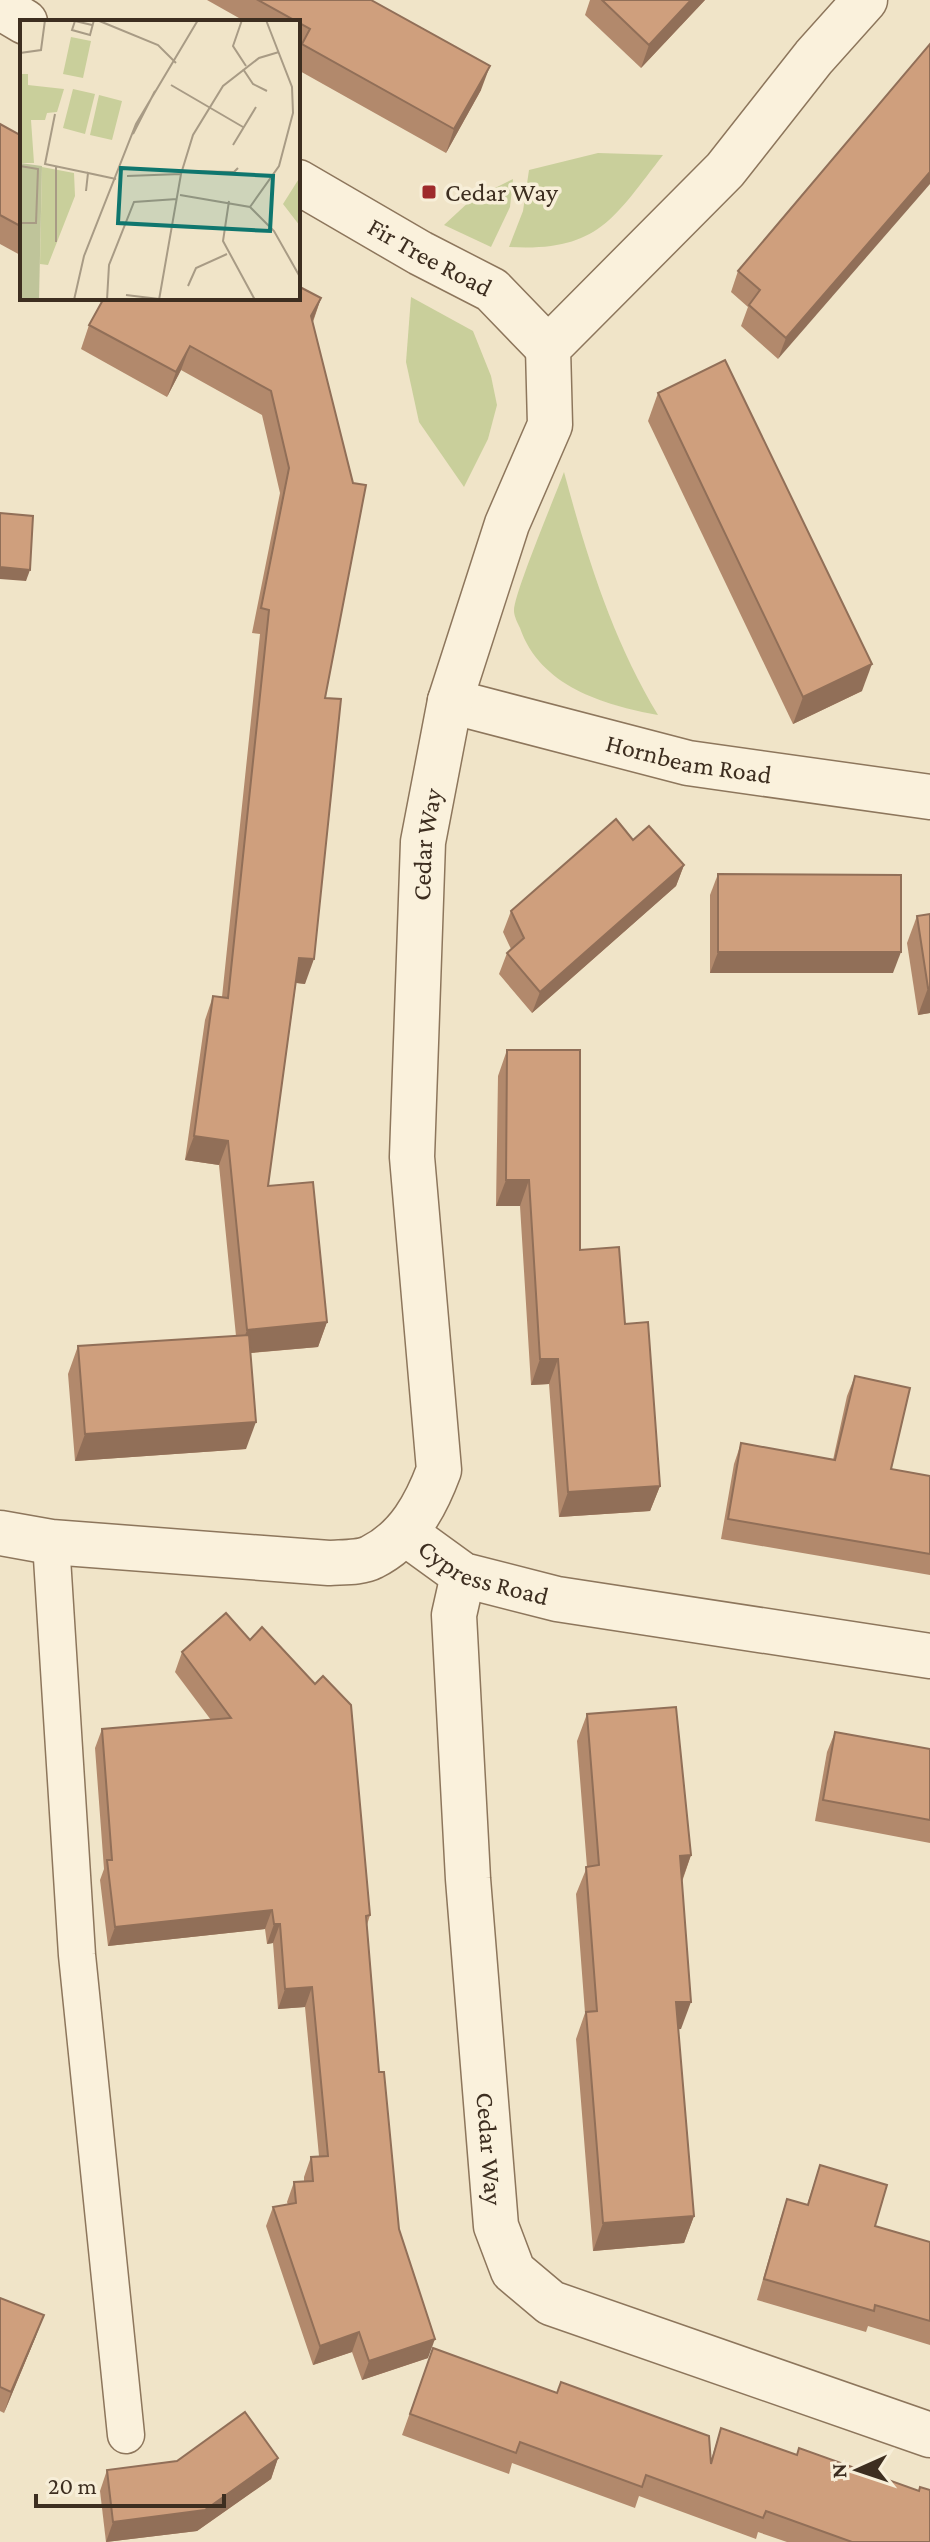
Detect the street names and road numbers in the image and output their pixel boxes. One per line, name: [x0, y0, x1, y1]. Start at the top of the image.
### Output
street label: Fir Tree Road: [363, 212, 497, 303]
street label: Hornbeam Road: [603, 728, 774, 790]
street label: Cedar Way: [407, 785, 448, 901]
street label: Cypress Road: [413, 1534, 552, 1611]
street label: Cedar Way: [470, 2091, 508, 2207]

